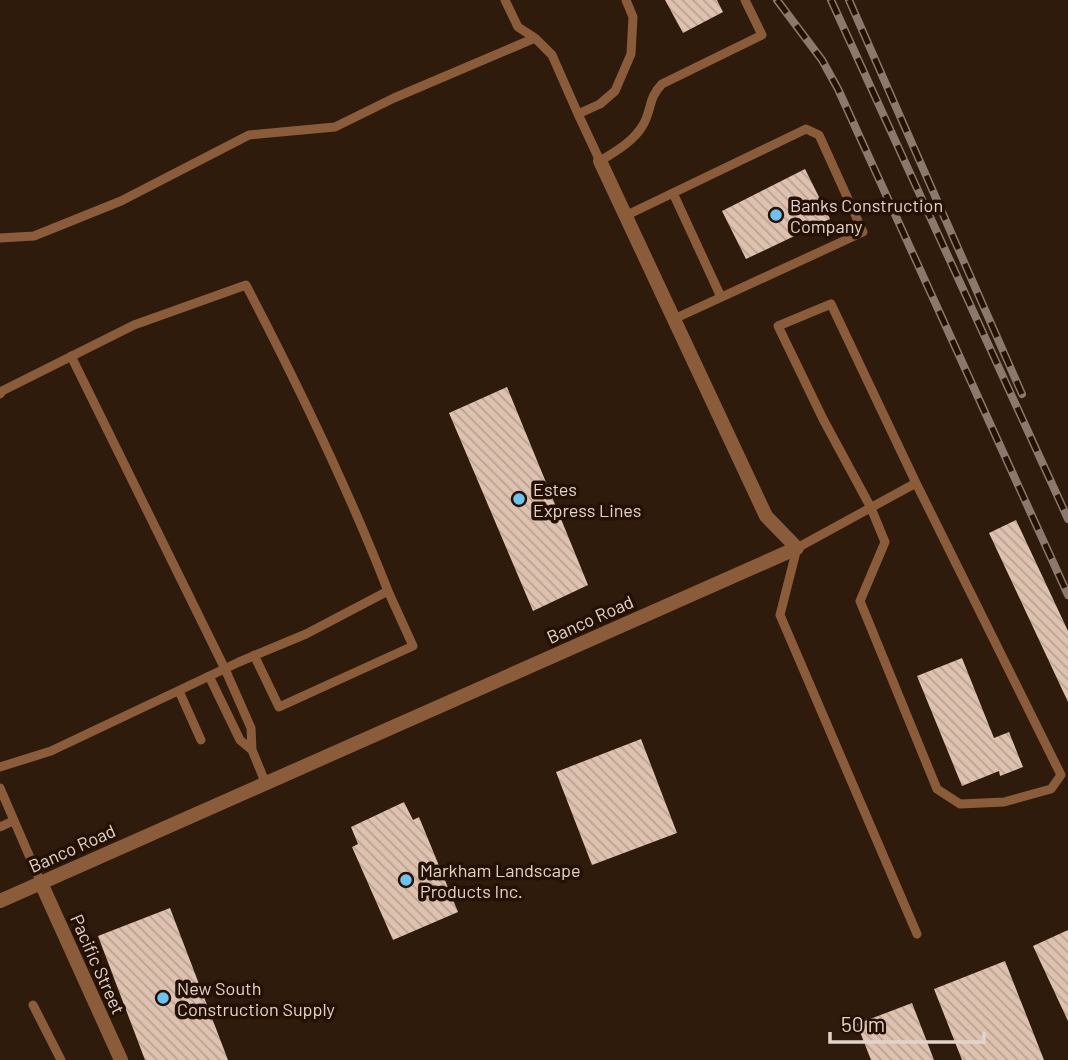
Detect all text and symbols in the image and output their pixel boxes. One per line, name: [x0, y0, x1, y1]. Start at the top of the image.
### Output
place label: Banks Construction Company: [790, 194, 943, 237]
marker: Banks Construction Company: [768, 207, 784, 223]
place label: Estes Express Lines: [533, 478, 641, 521]
marker: Estes Express Lines: [511, 491, 527, 507]
street label: Banco Road: [543, 590, 637, 648]
street label: Banco Road: [25, 819, 119, 877]
place label: Markham Landscape Products Inc.: [420, 859, 580, 902]
marker: Markham Landscape Products Inc.: [398, 872, 414, 888]
street label: Pacific Street: [66, 911, 130, 1017]
place label: New South Construction Supply: [177, 977, 335, 1020]
marker: New South Construction Supply: [155, 990, 171, 1006]
scale bar: [830, 1000, 984, 1044]
text: 50 m: [841, 1011, 885, 1036]

